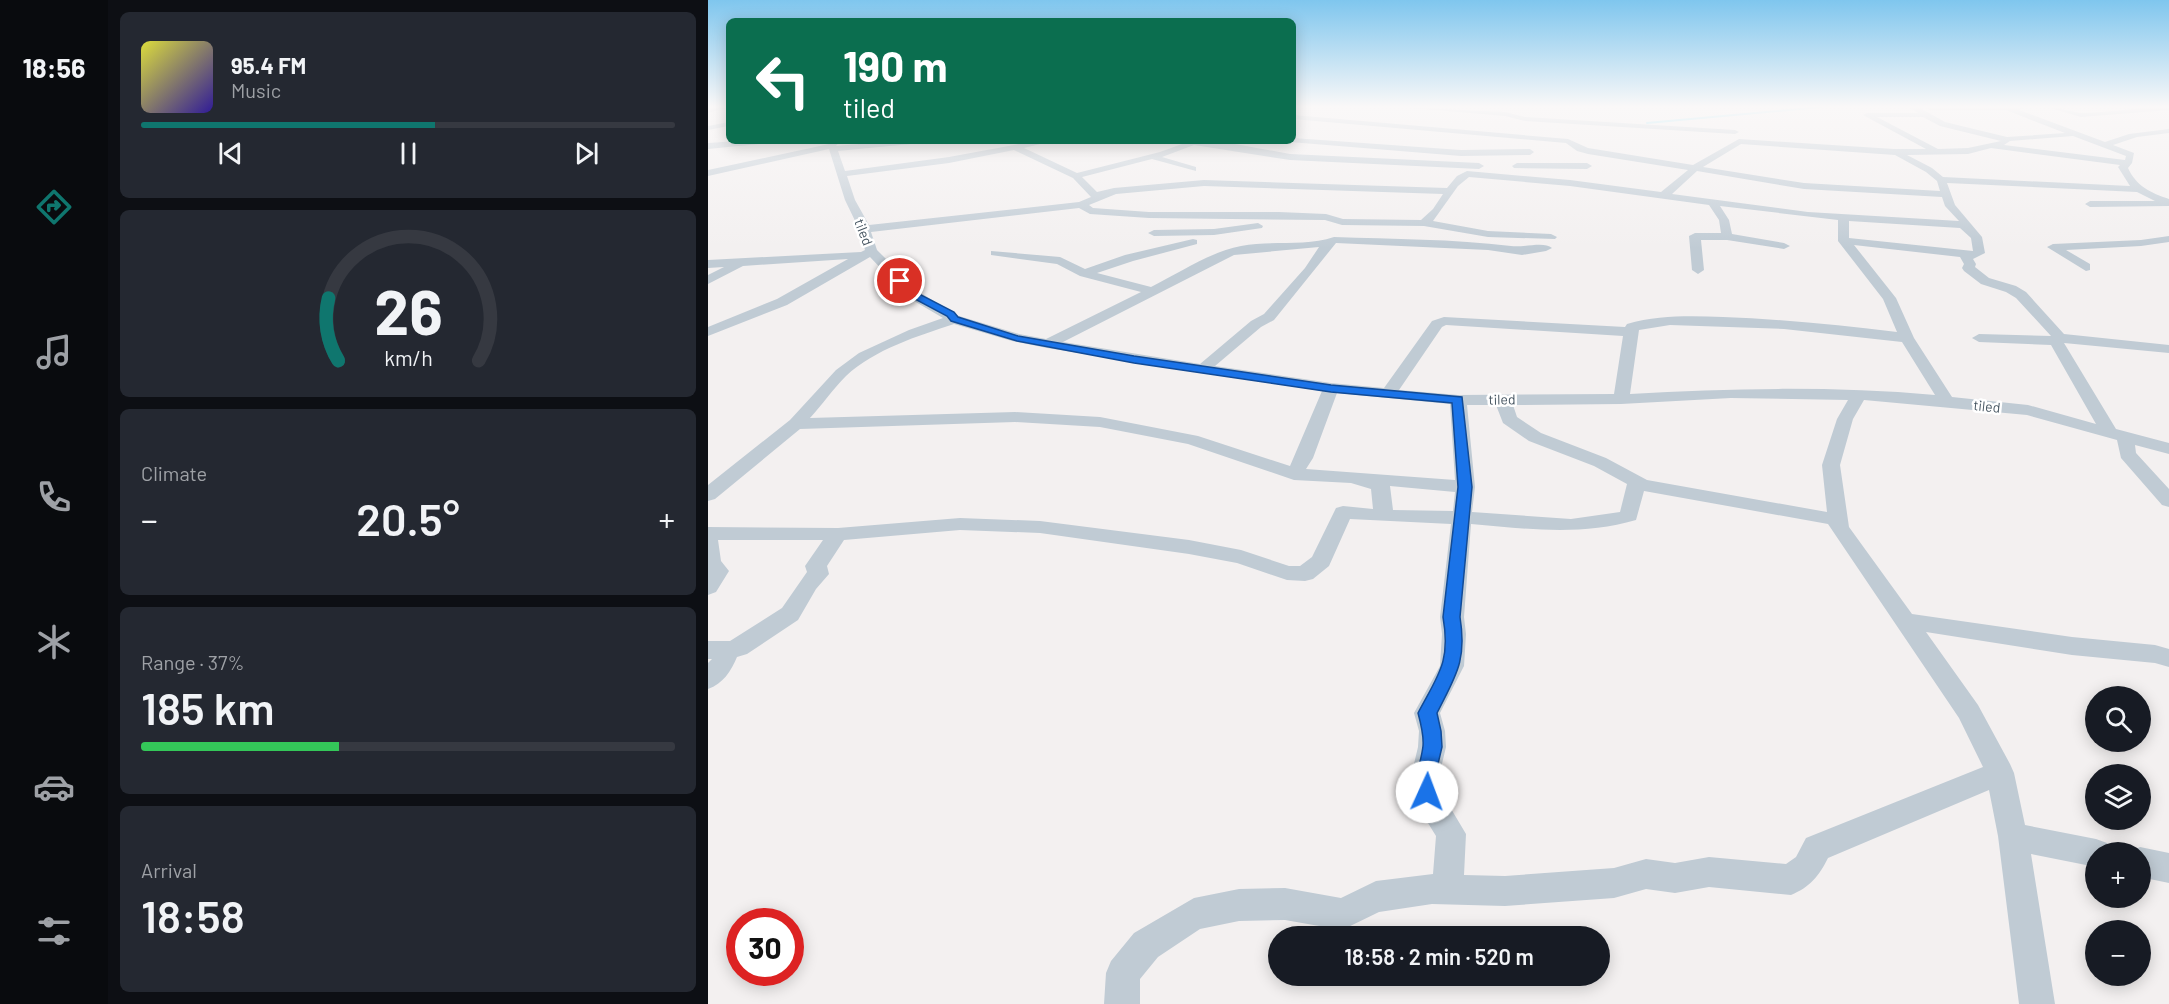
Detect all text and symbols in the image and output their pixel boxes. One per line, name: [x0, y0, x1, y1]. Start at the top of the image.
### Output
text: 190 m: [843, 40, 948, 90]
icon: left: [744, 42, 822, 120]
text: 18:56: [22, 51, 86, 83]
text: 95.4 FM: [231, 52, 306, 78]
text: Music: [231, 78, 281, 102]
text: tiled: [843, 91, 895, 123]
icon: previous: [214, 137, 247, 170]
icon: pause: [392, 137, 425, 170]
icon: next: [570, 137, 603, 170]
icon: directions: [33, 186, 75, 228]
street label: tiled: [851, 216, 877, 248]
pin: [874, 255, 925, 306]
icon: arrive: [883, 264, 916, 297]
text: 26: [374, 273, 442, 347]
icon: music: [33, 331, 75, 373]
text: km/h: [384, 345, 432, 370]
street label: tiled: [1488, 390, 1516, 408]
street label: tiled: [1973, 396, 2001, 416]
text: Climate: [141, 461, 207, 485]
icon: phone: [33, 476, 75, 518]
text: 20.5°: [356, 491, 460, 545]
text: −: [141, 499, 158, 539]
text: +: [658, 499, 675, 539]
icon: climate: [33, 621, 75, 663]
text: Range · 37%: [141, 650, 245, 674]
text: 185 km: [141, 680, 275, 734]
map controls: [2085, 686, 2151, 986]
button: search: [2085, 686, 2151, 752]
position arrow: [1395, 760, 1459, 824]
button: layers: [2085, 764, 2151, 830]
icon: car: [33, 766, 75, 808]
button: +: [2085, 842, 2151, 908]
text: Arrival: [141, 858, 197, 882]
text: 18:58: [141, 888, 245, 942]
speed limit sign: 30: [726, 908, 804, 986]
icon: filters: [33, 910, 75, 952]
button: −: [2085, 920, 2151, 986]
text: 18:58 · 2 min · 520 m: [1344, 943, 1534, 969]

